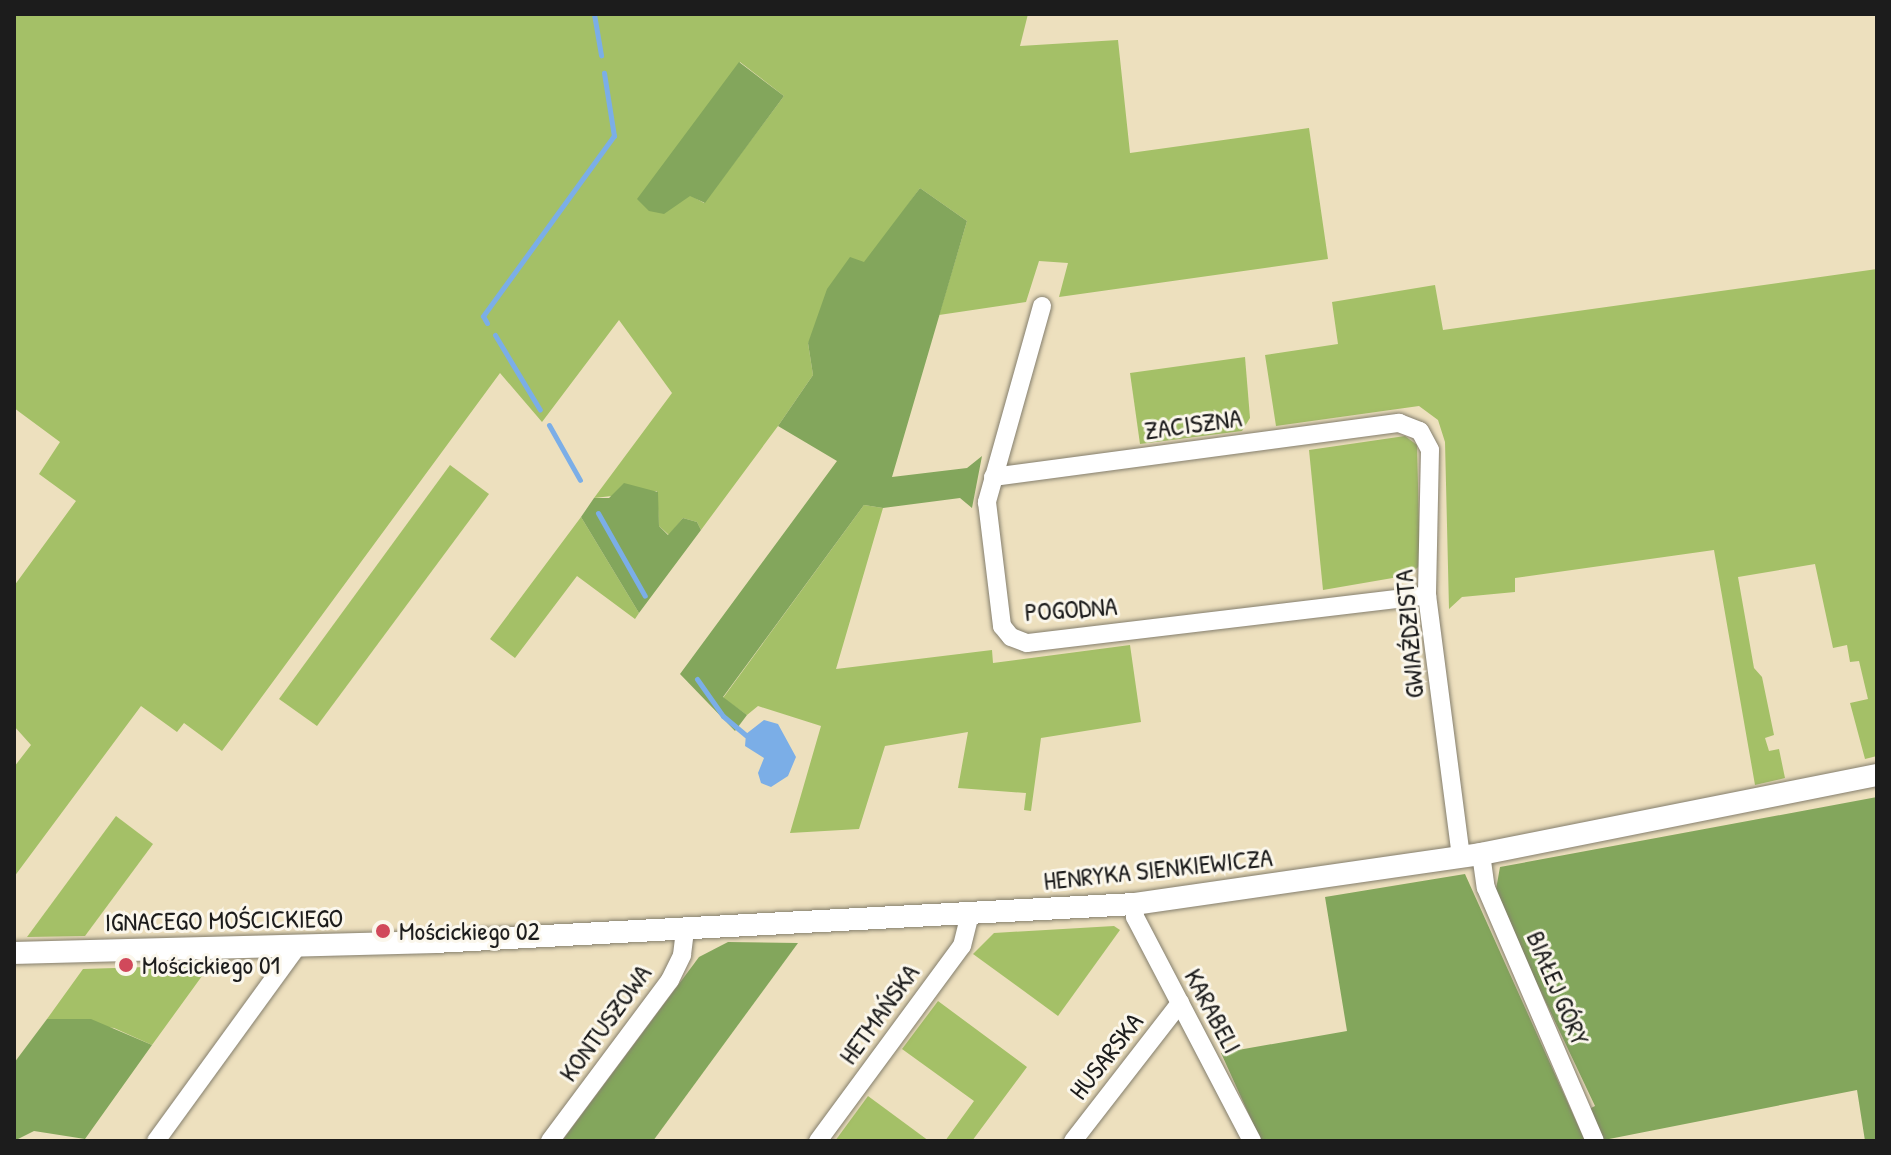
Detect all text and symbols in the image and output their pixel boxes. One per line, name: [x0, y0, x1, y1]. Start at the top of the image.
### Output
street label: ZACISZNA: [1142, 402, 1244, 446]
street label: GWIAŹDZISTA: [1388, 568, 1430, 700]
street label: POGODNA: [1024, 590, 1118, 628]
street label: HENRYKA SIENKIEWICZA: [1042, 841, 1274, 897]
street label: IGNACEGO MOŚCICKIEGO: [105, 902, 343, 938]
place label: Mościckiego 02: [399, 915, 540, 947]
marker: Mościckiego 02: [374, 922, 392, 940]
street label: BIAŁEJ GÓRY: [1520, 926, 1596, 1050]
place label: Mościckiego 01: [142, 949, 280, 981]
marker: Mościckiego 01: [117, 956, 135, 974]
street label: HETMAŃSKA: [832, 958, 926, 1070]
street label: KONTUSZOWA: [552, 959, 658, 1087]
street label: KARABELI: [1178, 963, 1248, 1059]
street label: HUSARSKA: [1063, 1007, 1149, 1105]

